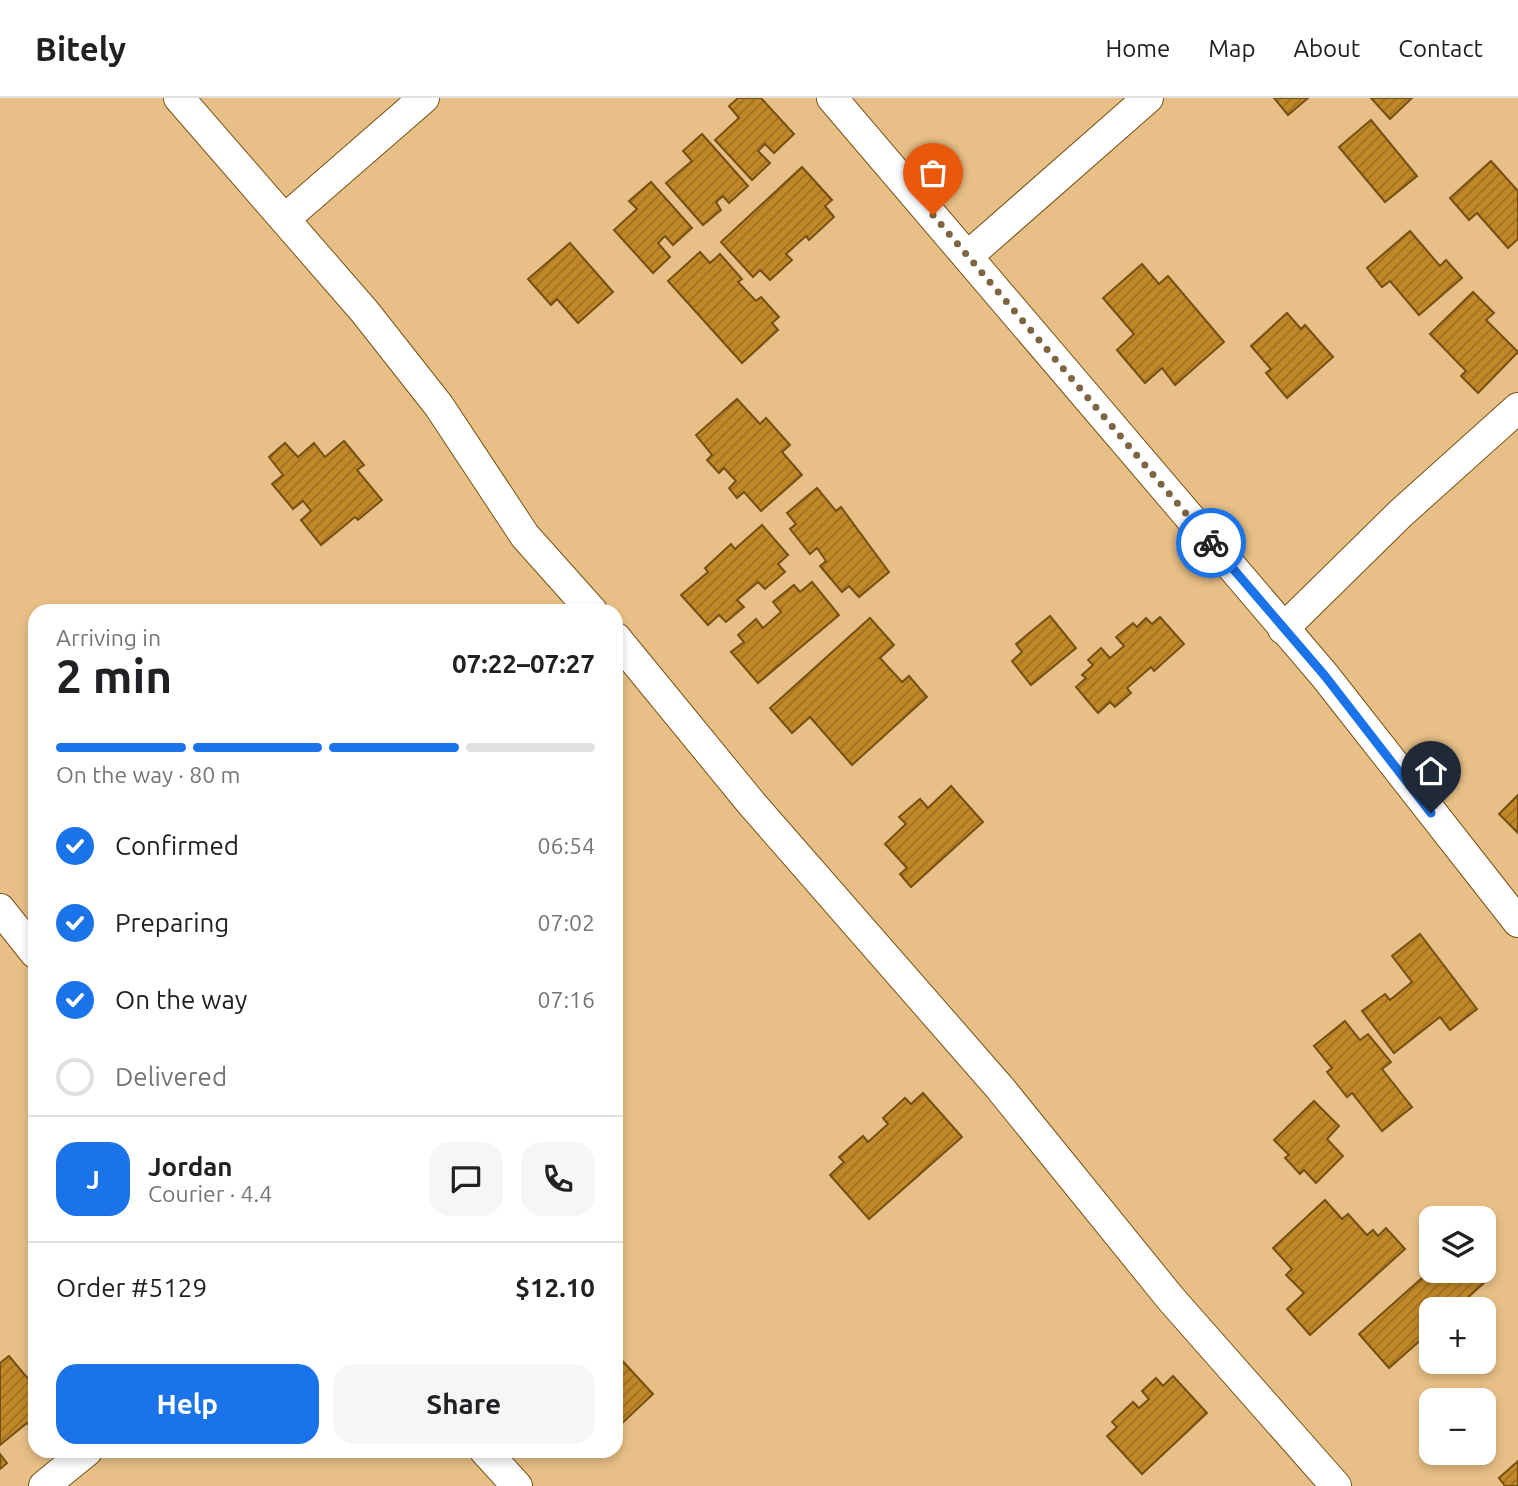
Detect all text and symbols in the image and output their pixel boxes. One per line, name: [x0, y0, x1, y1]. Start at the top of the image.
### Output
text: Bitely: [35, 30, 126, 67]
text: Home: [1105, 35, 1170, 62]
text: Map: [1208, 35, 1255, 62]
text: About: [1293, 35, 1360, 62]
text: Contact: [1398, 35, 1483, 62]
pin: [903, 143, 963, 215]
icon: bag: [914, 154, 952, 192]
courier: [1176, 508, 1246, 578]
icon: bike: [1192, 524, 1230, 562]
text: Arriving in: [56, 625, 161, 650]
text: 07:22–07:27: [452, 649, 595, 678]
text: 2 min: [56, 650, 172, 702]
pin: [1401, 741, 1461, 813]
icon: home: [1412, 752, 1450, 790]
text: On the way · 80 m: [56, 762, 240, 787]
icon: check: [56, 827, 94, 865]
text: Confirmed: [115, 831, 239, 860]
text: 06:54: [537, 833, 595, 858]
icon: check: [56, 904, 94, 942]
text: Preparing: [115, 908, 229, 937]
text: 07:02: [537, 910, 595, 935]
icon: check: [56, 981, 94, 1019]
text: On the way: [115, 985, 247, 1014]
text: 07:16: [537, 987, 595, 1012]
text: Delivered: [115, 1062, 227, 1091]
button: chat: [429, 1142, 503, 1216]
button: phone: [521, 1142, 595, 1216]
text: Jordan: [148, 1152, 233, 1181]
text: J: [86, 1165, 100, 1194]
text: Courier · 4.4: [148, 1181, 272, 1206]
map controls: [1419, 1206, 1496, 1465]
button: layers: [1419, 1206, 1496, 1283]
text: Order #5129: [56, 1273, 207, 1302]
text: $12.10: [515, 1273, 595, 1302]
button: +: [1419, 1297, 1496, 1374]
button: Help: [56, 1364, 319, 1444]
button: Share: [333, 1364, 595, 1444]
button: −: [1419, 1388, 1496, 1465]

